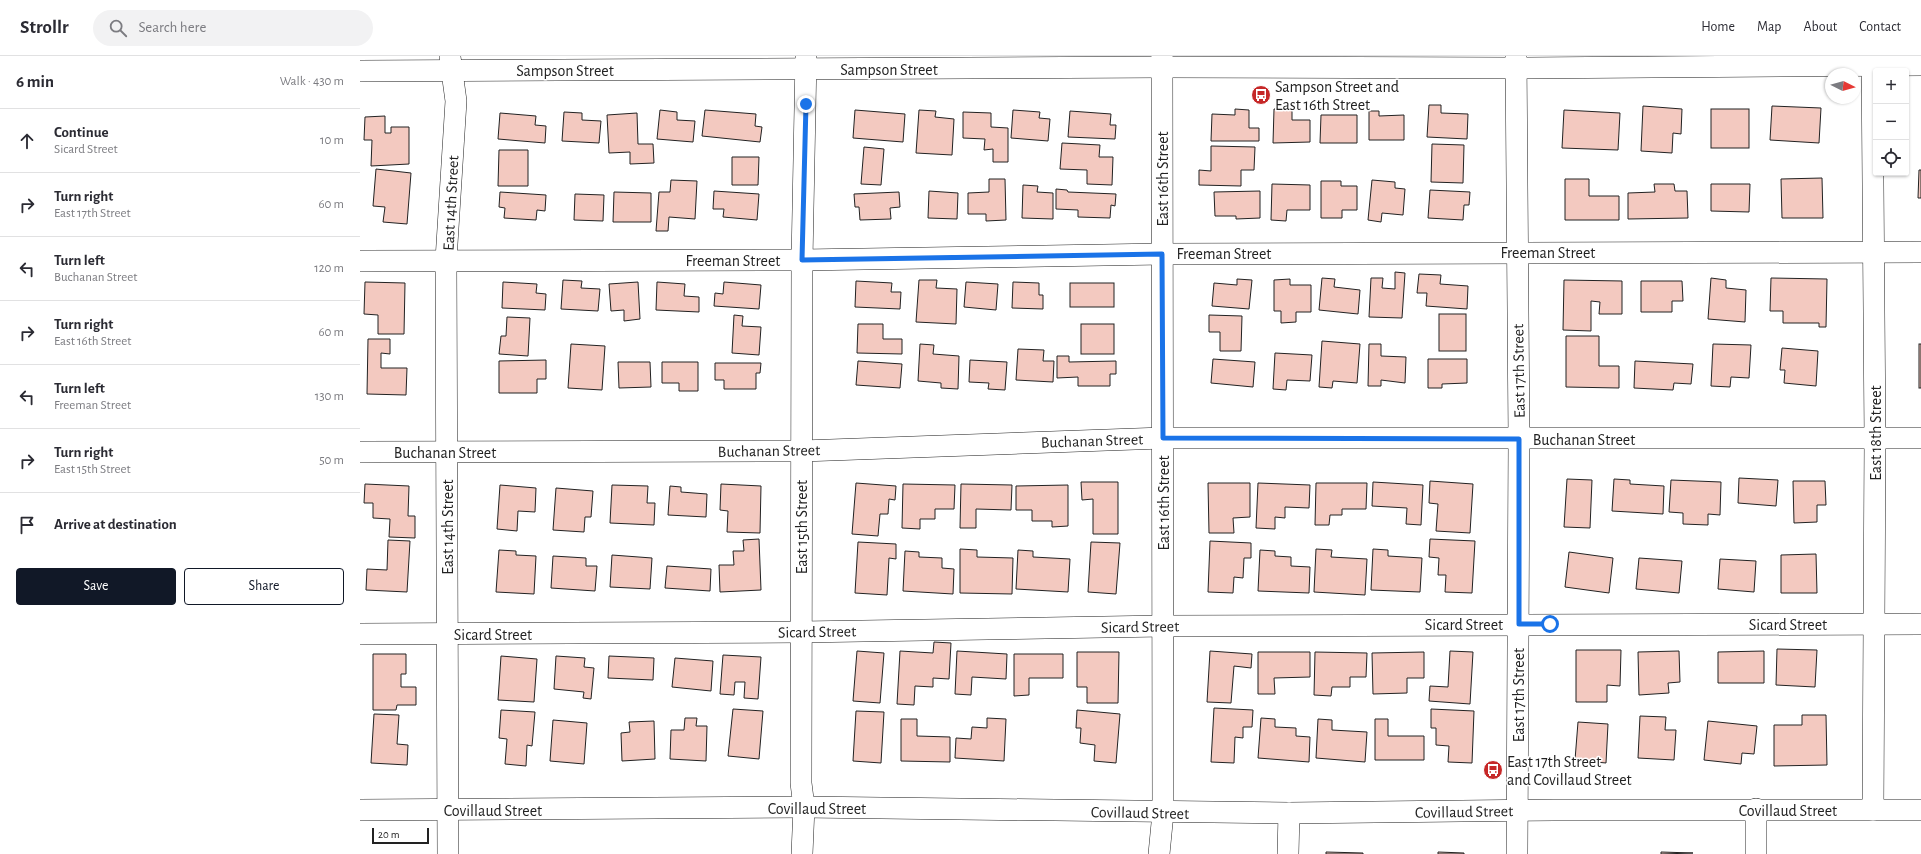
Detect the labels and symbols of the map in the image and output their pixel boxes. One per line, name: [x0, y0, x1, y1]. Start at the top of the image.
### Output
street label: Sampson Street: [840, 62, 938, 78]
street label: Sampson Street: [516, 63, 614, 79]
north arrow: [1825, 68, 1861, 104]
place label: Sampson Street and East 16th Street: [1275, 79, 1399, 113]
bus stop icon: Sampson Street and East 16th Street: [1250, 84, 1272, 106]
route end: [797, 95, 815, 113]
street label: East 16th Street: [1155, 131, 1171, 227]
street label: East 14th Street: [441, 155, 461, 251]
street label: Freeman Street: [1501, 245, 1595, 261]
street label: Freeman Street: [1177, 246, 1271, 262]
street label: Freeman Street: [686, 253, 780, 269]
street label: East 17th Street: [1510, 324, 1528, 418]
street label: East 18th Street: [1868, 385, 1884, 481]
street label: Buchanan Street: [1041, 431, 1144, 451]
street label: Buchanan Street: [1533, 432, 1635, 448]
street label: Buchanan Street: [718, 442, 820, 460]
street label: Buchanan Street: [394, 445, 496, 461]
street label: East 16th Street: [1156, 455, 1172, 551]
street label: East 14th Street: [440, 479, 456, 575]
street label: East 15th Street: [794, 480, 810, 574]
route start: [1541, 615, 1559, 633]
street label: Sicard Street: [1425, 617, 1503, 633]
street label: Sicard Street: [1749, 617, 1827, 633]
street label: Sicard Street: [1101, 618, 1179, 636]
street label: Sicard Street: [778, 623, 856, 641]
street label: Sicard Street: [454, 627, 532, 643]
street label: East 17th Street: [1511, 648, 1527, 742]
place label: East 17th Street and Covillaud Street: [1507, 754, 1632, 788]
bus stop icon: East 17th Street and Covillaud Street: [1482, 759, 1504, 781]
street label: Covillaud Street: [768, 801, 866, 817]
street label: Covillaud Street: [444, 803, 542, 819]
street label: Covillaud Street: [1415, 803, 1513, 821]
street label: Covillaud Street: [1739, 803, 1837, 819]
street label: Covillaud Street: [1091, 804, 1189, 822]
scale bar: [372, 826, 429, 845]

